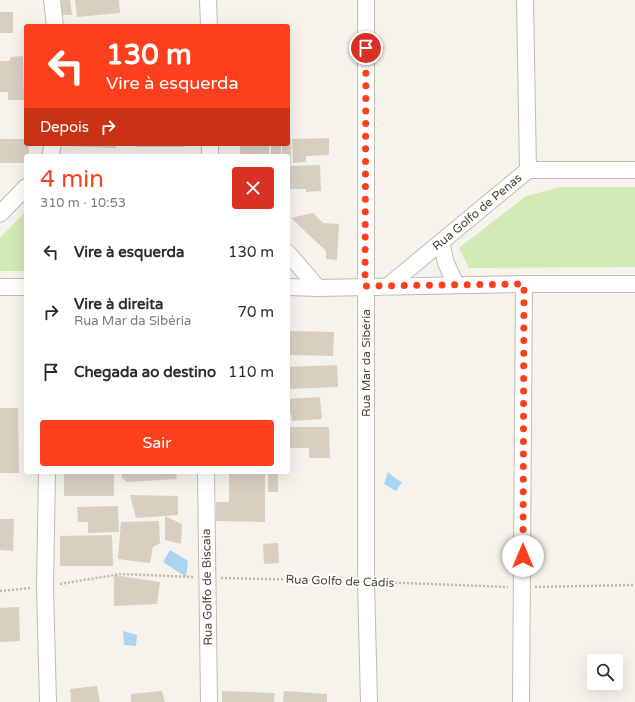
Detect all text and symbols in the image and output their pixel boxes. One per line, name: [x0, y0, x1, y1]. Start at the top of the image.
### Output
pin: [349, 31, 383, 65]
icon: arrive: [355, 37, 377, 59]
text: 130 m: [106, 38, 192, 72]
icon: left: [40, 40, 92, 92]
text: Vire à esquerda: [106, 72, 239, 94]
icon: right: [97, 116, 119, 138]
text: Depois: [40, 118, 89, 136]
text: 4 min: [40, 165, 104, 194]
button: close: [232, 167, 274, 209]
street label: Rua Golfo de Penas: [430, 171, 524, 253]
text: 310 m · 10:53: [40, 195, 126, 211]
icon: left: [40, 241, 62, 263]
text: Vire à esquerda: [74, 243, 184, 261]
text: 130 m: [228, 243, 274, 261]
text: Vire à direita: [74, 295, 163, 313]
icon: right: [40, 301, 62, 323]
text: 70 m: [237, 303, 274, 321]
street label: Rua Mar da Sibéria: [359, 309, 373, 417]
text: Rua Mar da Sibéria: [74, 313, 191, 329]
icon: arrive: [40, 361, 62, 383]
text: Chegada ao destino: [74, 363, 216, 381]
text: 110 m: [228, 363, 274, 381]
button: Sair: [40, 420, 274, 466]
street label: Rua Golfo de Biscaia: [199, 528, 215, 646]
position arrow: [502, 535, 544, 577]
street label: Rua Golfo de Cádis: [285, 572, 395, 590]
map controls: [587, 654, 623, 690]
button: search: [587, 654, 623, 690]

